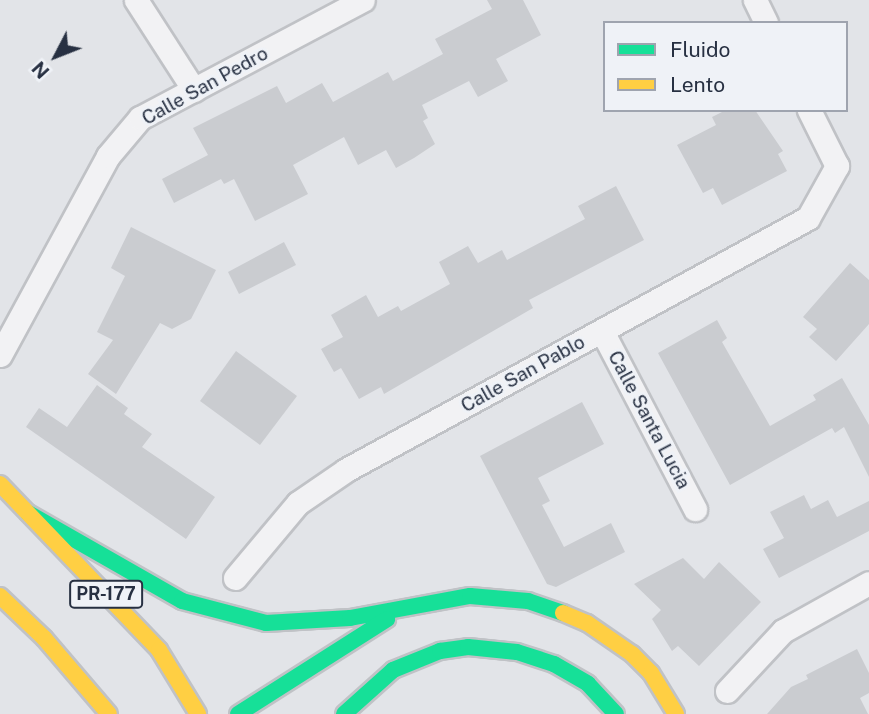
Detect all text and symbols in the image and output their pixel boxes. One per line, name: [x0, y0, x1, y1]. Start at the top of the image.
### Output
north arrow: [21, 21, 91, 91]
legend: [603, 21, 848, 112]
text: Fluido: [670, 37, 730, 62]
street label: Calle San Pedro: [138, 42, 272, 130]
text: N: [27, 57, 54, 83]
text: Lento: [670, 72, 725, 97]
street label: Calle San Pablo: [457, 331, 589, 417]
street label: Calle Santa Lucia: [603, 347, 695, 493]
road number: PR-177: [68, 580, 144, 608]

